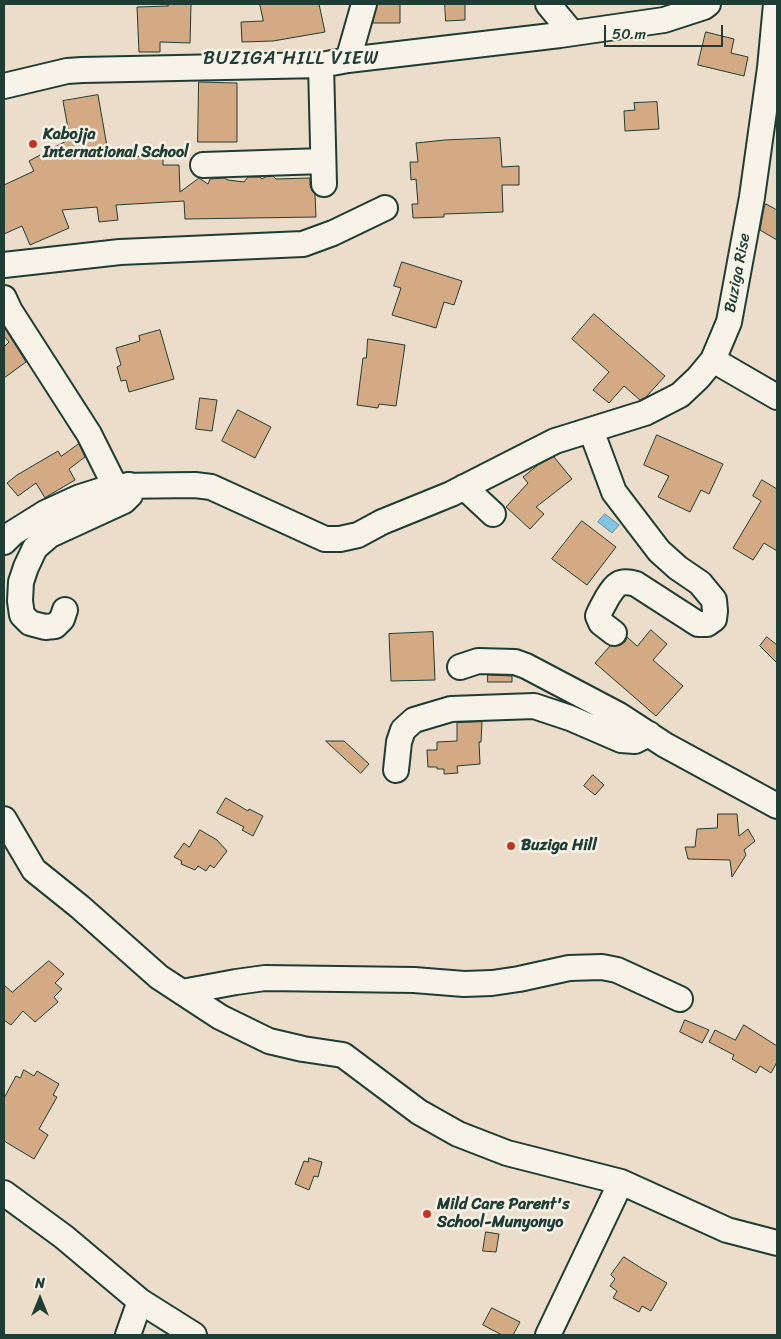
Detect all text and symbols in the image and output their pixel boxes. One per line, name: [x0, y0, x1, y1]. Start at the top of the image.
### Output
scale bar: [606, 15, 725, 47]
text: 50 m: [612, 21, 646, 47]
district label: BUZIGA HILL VIEW: [202, 48, 380, 70]
place label: Kabojja International School: [43, 125, 189, 163]
marker: Kabojja International School: [27, 138, 39, 150]
street label: Buziga Rise: [721, 232, 755, 314]
place label: Buziga Hill: [521, 836, 597, 856]
marker: Buziga Hill: [505, 840, 517, 852]
place label: Mild Care Parent's School-Munyonyo: [437, 1195, 570, 1233]
marker: Mild Care Parent's School-Munyonyo: [421, 1208, 433, 1220]
text: N: [35, 1271, 45, 1296]
north arrow: [15, 1274, 65, 1324]

